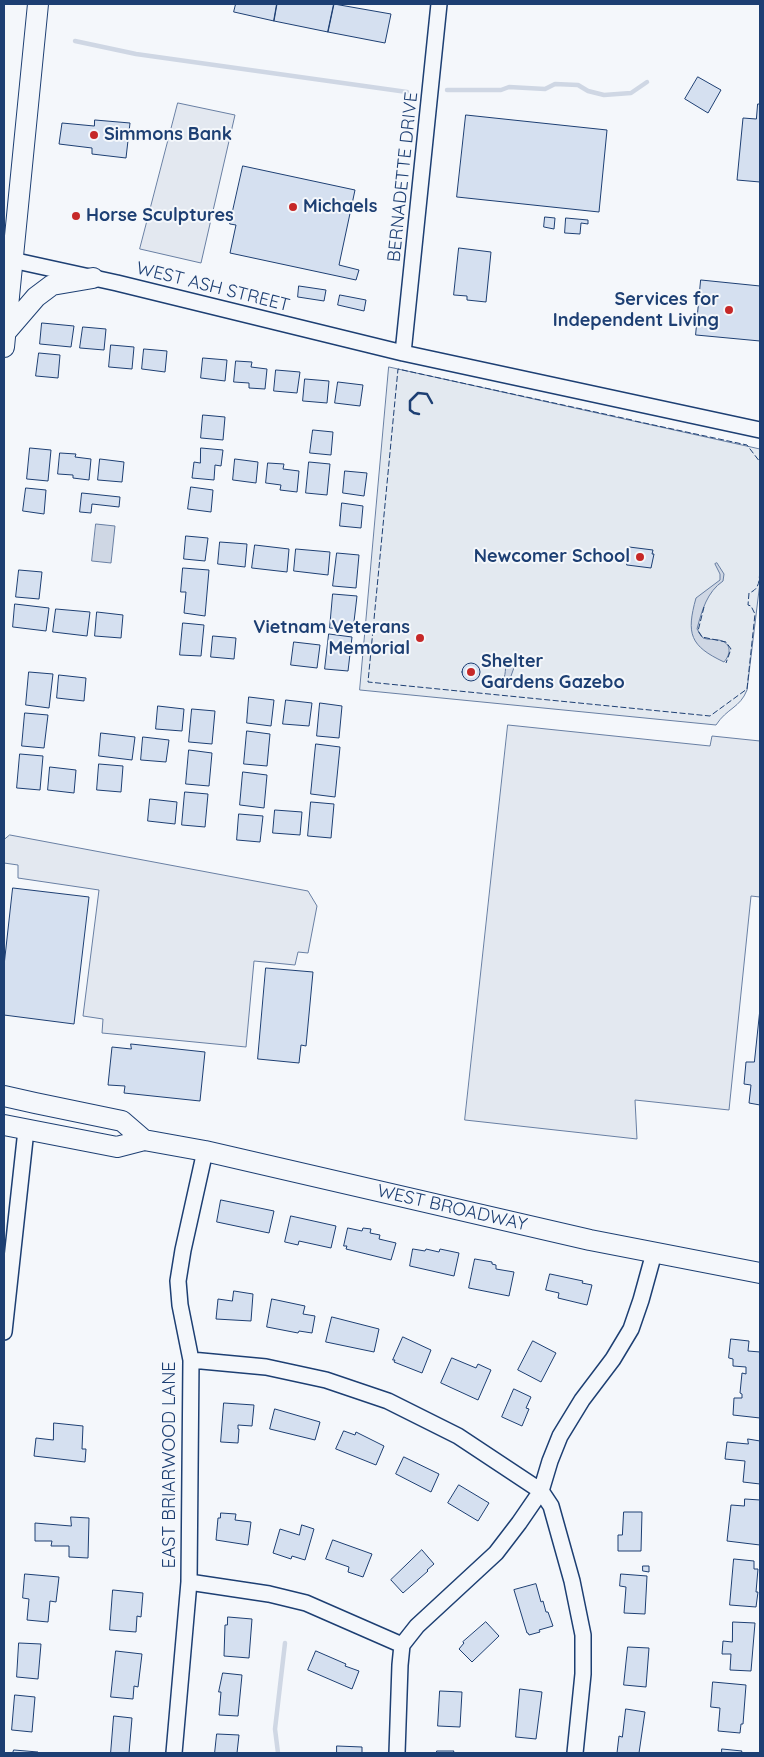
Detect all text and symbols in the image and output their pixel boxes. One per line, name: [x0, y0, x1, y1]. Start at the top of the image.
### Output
street label: BERNADETTE DRIVE: [383, 91, 423, 263]
place label: Simmons Bank: [104, 124, 232, 146]
marker: Simmons Bank: [88, 129, 100, 141]
place label: Michaels: [303, 196, 377, 218]
marker: Michaels: [287, 201, 299, 213]
place label: Horse Sculptures: [86, 205, 234, 227]
marker: Horse Sculptures: [70, 210, 82, 222]
street label: WEST ASH STREET: [134, 257, 292, 317]
place label: Services for Independent Living: [553, 289, 719, 332]
marker: Services for Independent Living: [723, 304, 735, 316]
place label: Newcomer School: [474, 546, 630, 568]
marker: Newcomer School: [634, 551, 646, 563]
place label: Vietnam Veterans Memorial: [253, 617, 410, 660]
marker: Vietnam Veterans Memorial: [414, 632, 426, 644]
place label: Shelter Gardens Gazebo: [481, 651, 625, 694]
marker: Shelter Gardens Gazebo: [465, 666, 477, 678]
street label: WEST BROADWAY: [375, 1180, 529, 1236]
street label: EAST BRIARWOOD LANE: [159, 1361, 181, 1569]

